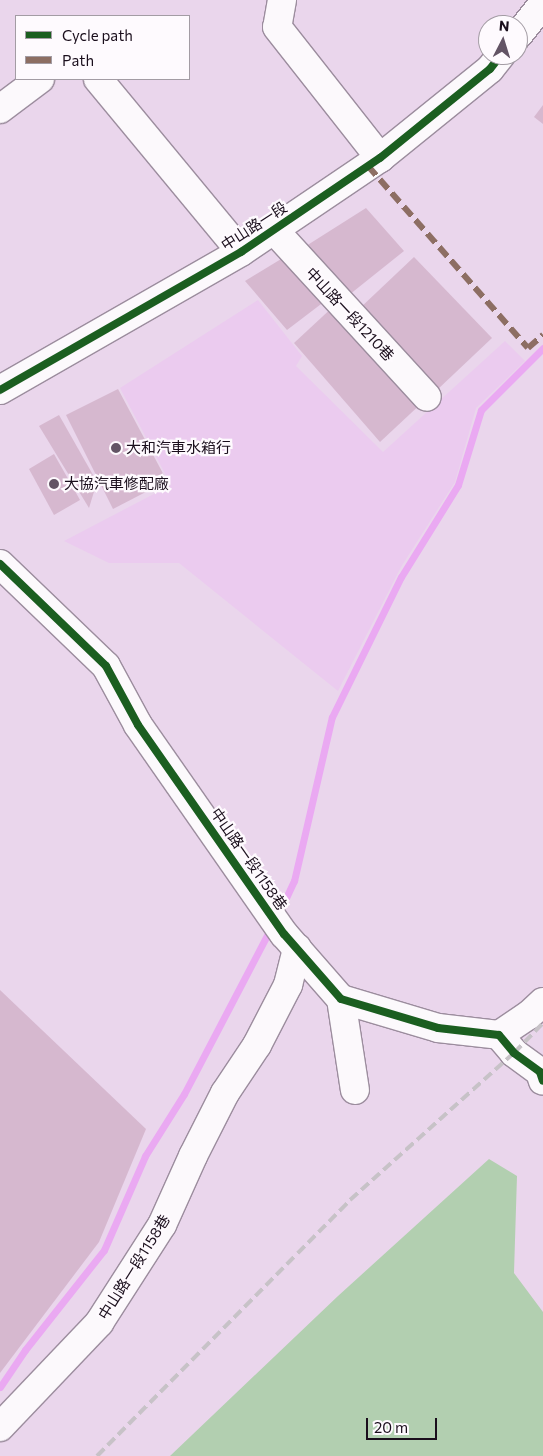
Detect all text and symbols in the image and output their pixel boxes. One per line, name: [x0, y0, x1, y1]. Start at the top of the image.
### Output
legend: [15, 15, 190, 80]
north arrow: [478, 15, 528, 65]
text: N: [498, 17, 510, 34]
text: Cycle path: [62, 26, 133, 44]
text: Path: [62, 51, 94, 69]
street label: 中山路一段: [218, 198, 290, 254]
street label: 中山路一段1210巷: [302, 264, 398, 364]
place label: 大和汽車水箱行: [126, 439, 231, 457]
marker: 大和汽車水箱行: [110, 442, 122, 454]
place label: 大協汽車修配廠: [64, 475, 169, 493]
marker: 大協汽車修配廠: [48, 478, 60, 490]
street label: 中山路一段1158巷: [207, 804, 291, 914]
street label: 中山路一段1158巷: [94, 1211, 174, 1323]
scale bar: [368, 1408, 439, 1440]
text: 20 m: [374, 1418, 408, 1436]

